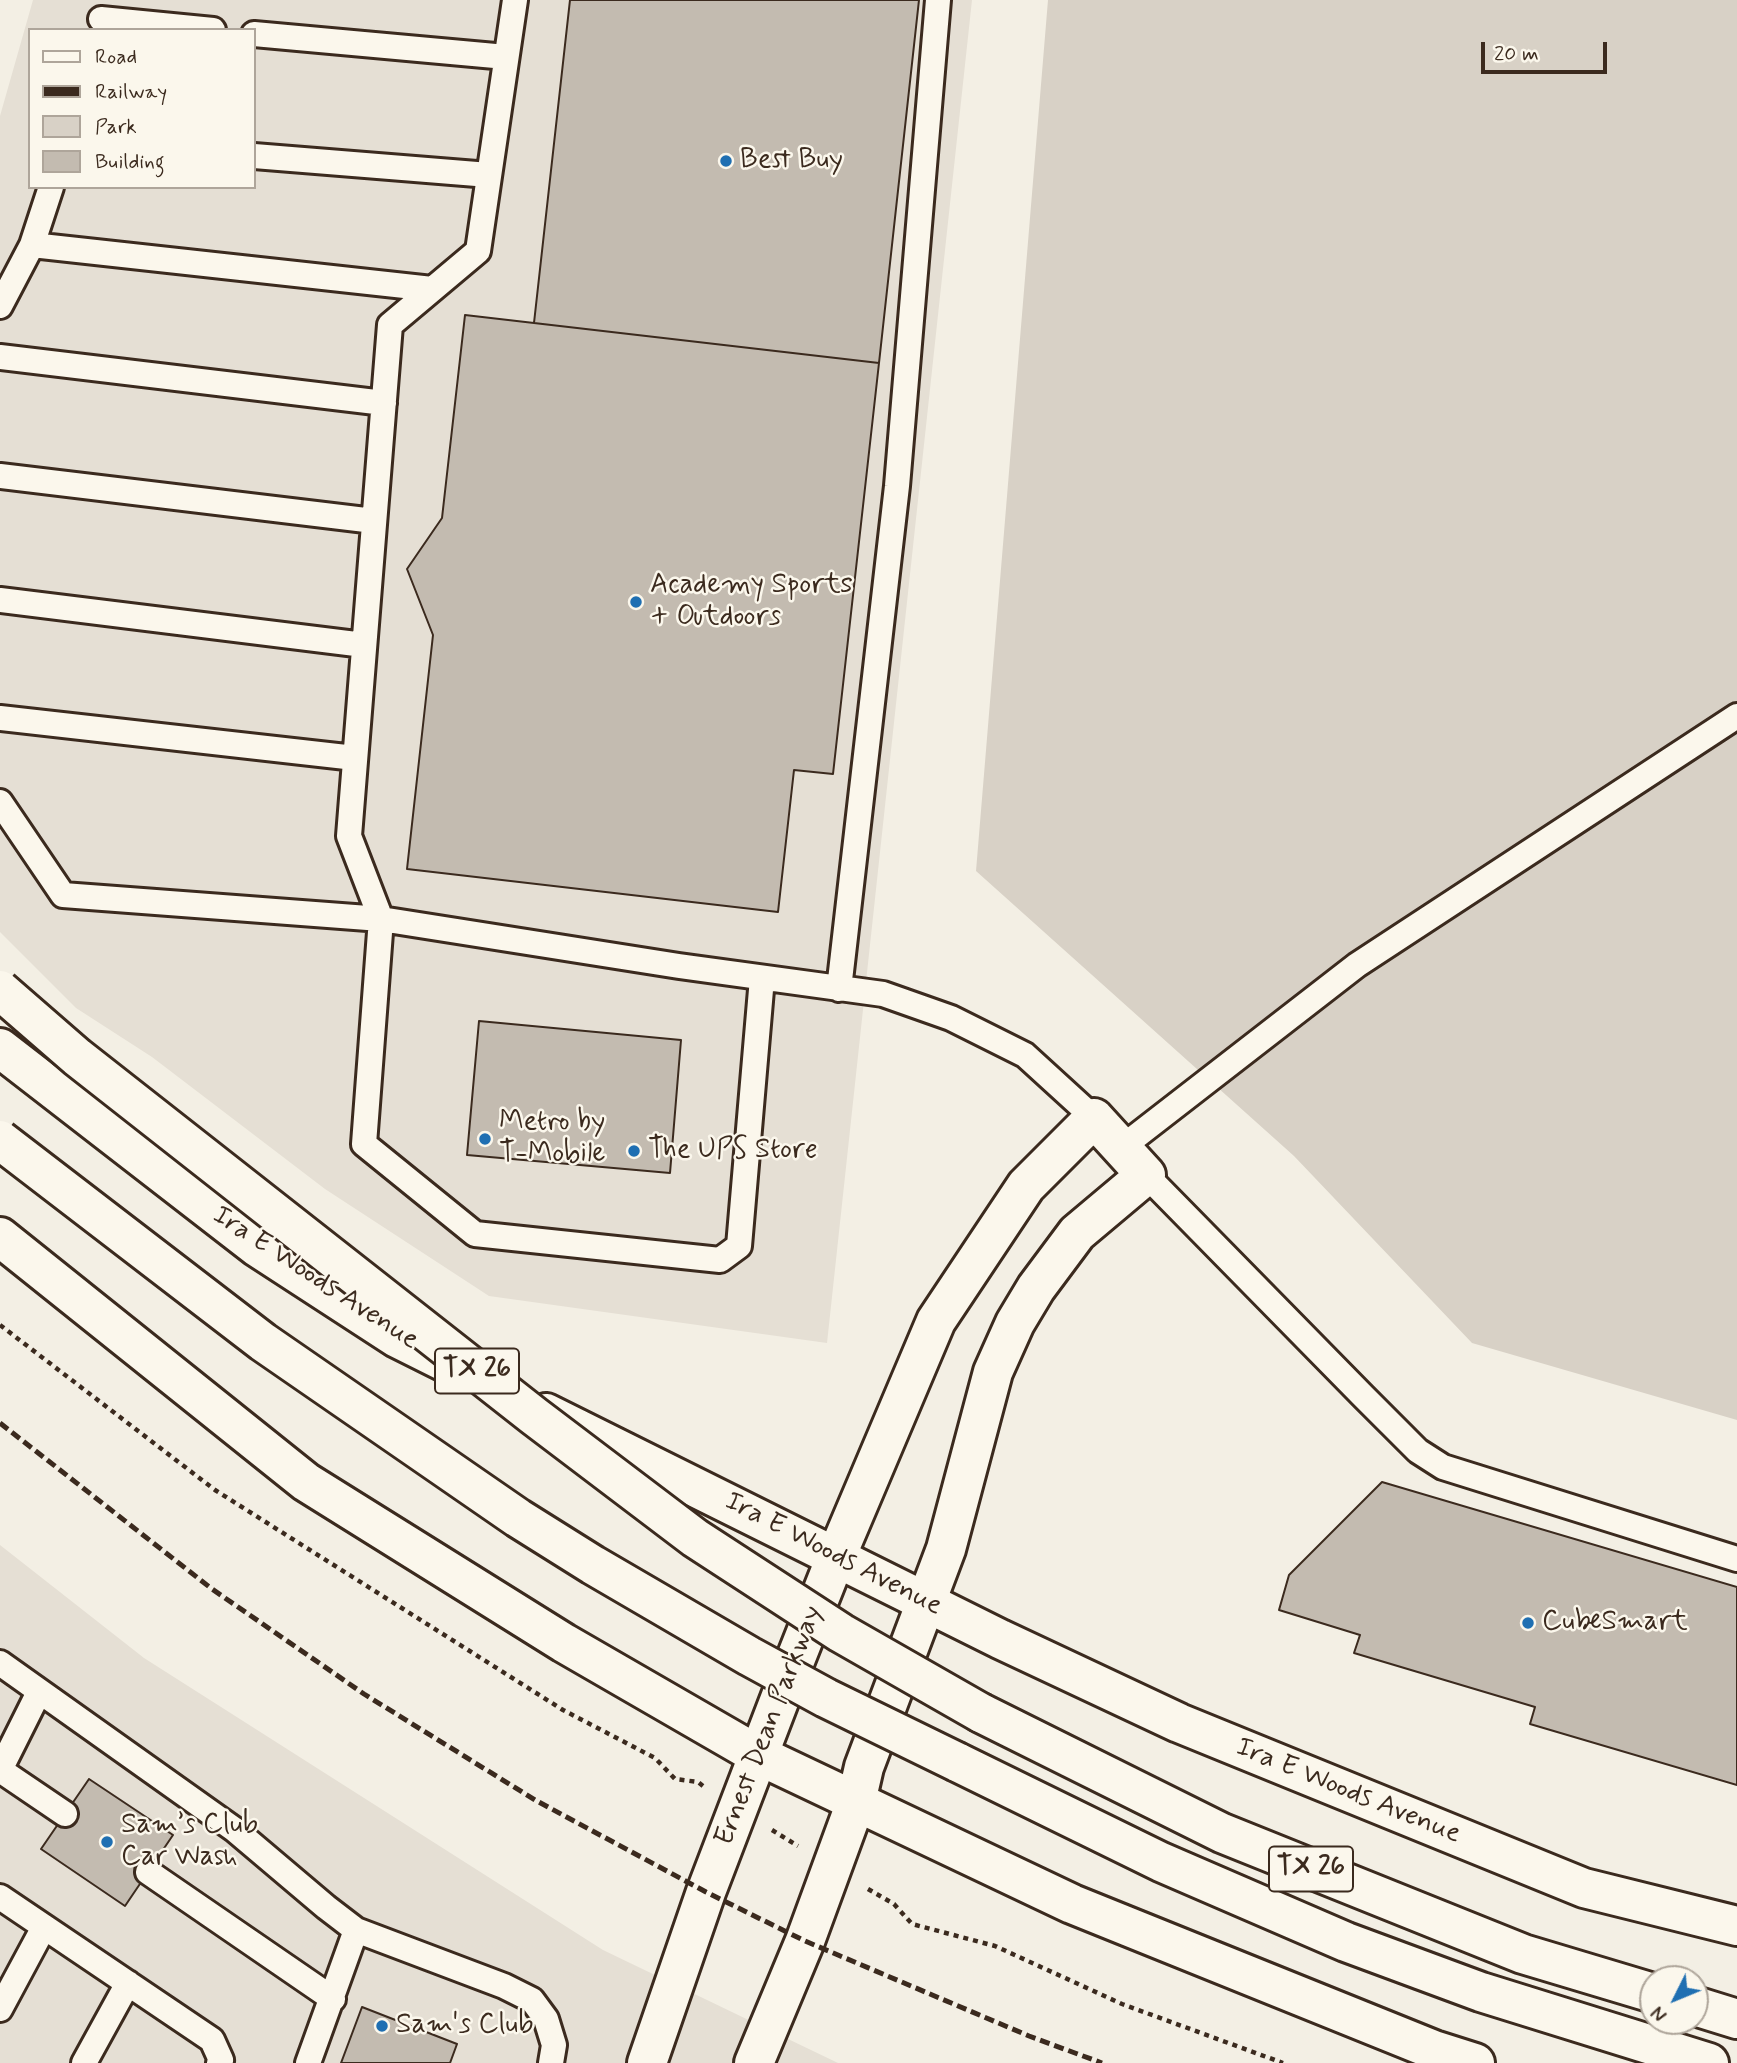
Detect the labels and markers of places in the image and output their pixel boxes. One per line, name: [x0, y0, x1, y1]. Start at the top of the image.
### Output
place label: Best Buy: [740, 144, 843, 178]
marker: Best Buy: [718, 153, 734, 169]
place label: Academy Sports + Outdoors: [650, 569, 853, 635]
marker: Academy Sports + Outdoors: [628, 594, 644, 610]
place label: Metro by T-Mobile: [499, 1106, 606, 1172]
marker: Metro by T-Mobile: [477, 1131, 493, 1147]
place label: The UPS Store: [648, 1134, 818, 1168]
marker: The UPS Store: [626, 1143, 642, 1159]
place label: CubeSmart: [1542, 1606, 1688, 1640]
marker: CubeSmart: [1520, 1615, 1536, 1631]
place label: Sam’s Club Car Wash: [121, 1809, 258, 1875]
marker: Sam’s Club Car Wash: [99, 1834, 115, 1850]
place label: Sam's Club: [396, 2009, 534, 2043]
marker: Sam's Club: [374, 2018, 390, 2034]

